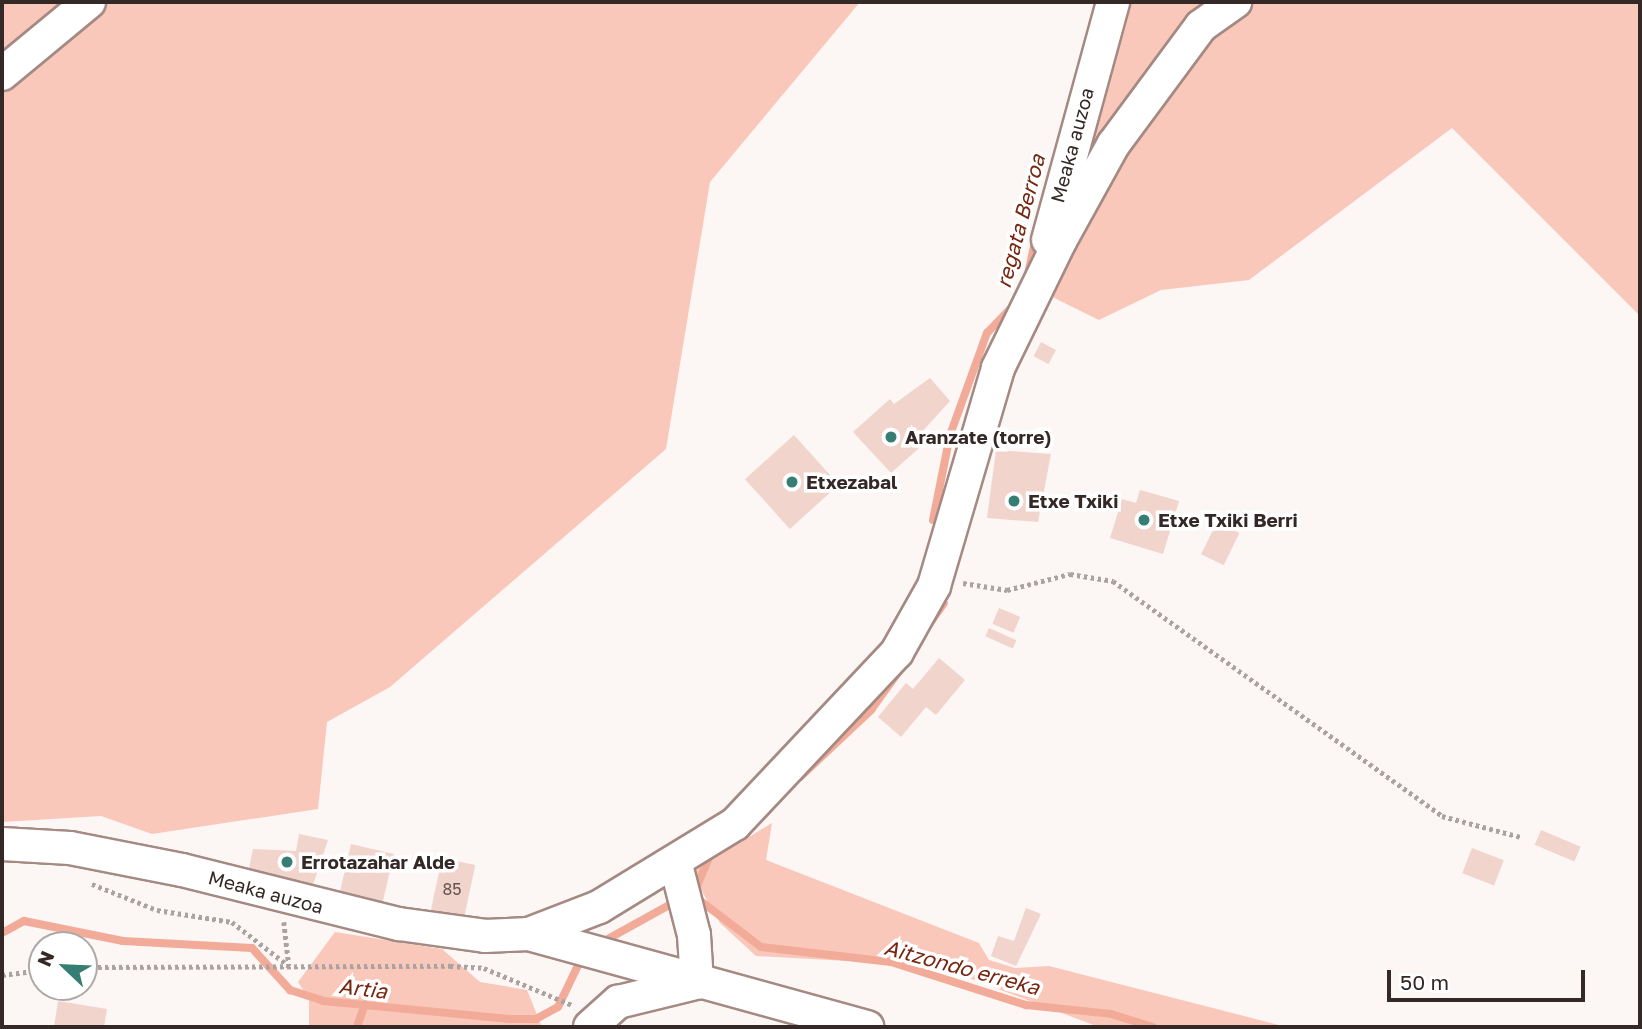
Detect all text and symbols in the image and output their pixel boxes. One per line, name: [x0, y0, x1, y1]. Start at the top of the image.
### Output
street label: Meaka auzoa: [1046, 85, 1098, 205]
water label: regata Berroa: [990, 152, 1050, 290]
place label: Aranzate (torre): [905, 426, 1052, 448]
marker: Aranzate (torre): [883, 429, 899, 445]
place label: Etxezabal: [806, 471, 897, 493]
marker: Etxezabal: [784, 474, 800, 490]
place label: Etxe Txiki: [1028, 490, 1118, 512]
marker: Etxe Txiki: [1006, 493, 1022, 509]
place label: Etxe Txiki Berri: [1158, 509, 1298, 531]
marker: Etxe Txiki Berri: [1136, 512, 1152, 528]
place label: Errotazahar Alde: [301, 851, 455, 873]
marker: Errotazahar Alde: [279, 854, 295, 870]
street label: Meaka auzoa: [206, 866, 326, 918]
house number: 85: [442, 879, 462, 899]
north arrow: [28, 931, 98, 1001]
water label: Aitzondo erreka: [882, 934, 1042, 1000]
text: N: [32, 947, 58, 970]
scale bar: [1390, 956, 1588, 1000]
text: 50 m: [1400, 969, 1449, 995]
water label: Artia: [337, 973, 389, 1003]

